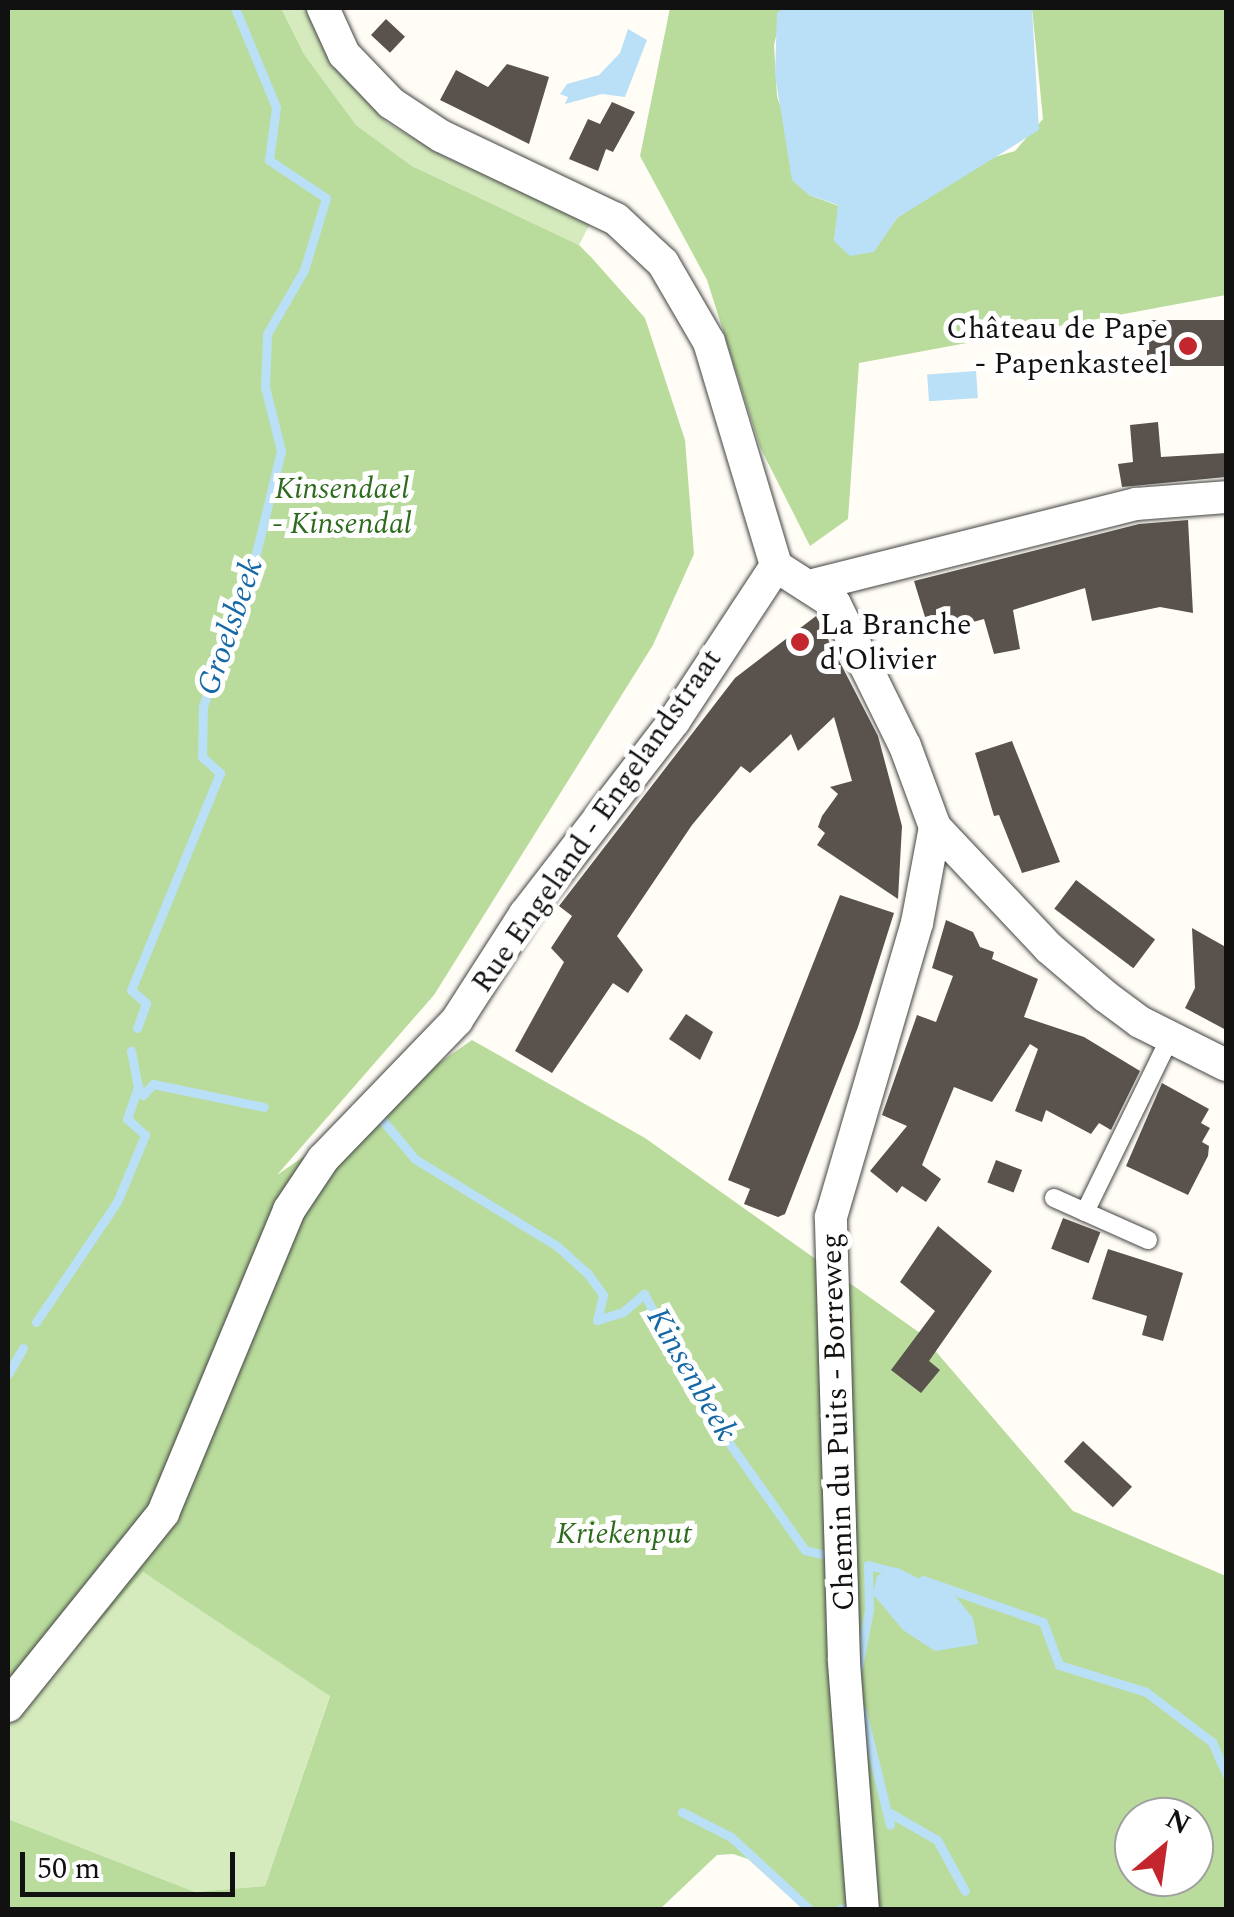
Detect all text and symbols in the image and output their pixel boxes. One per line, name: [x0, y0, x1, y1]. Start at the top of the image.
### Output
place label: Château de Pape - Papenkasteel: [946, 311, 1168, 382]
marker: Château de Pape - Papenkasteel: [1177, 335, 1199, 357]
park label: Kinsendael - Kinsendal: [272, 471, 412, 542]
water label: Groelsbeek: [190, 554, 272, 700]
place label: La Branche d'Olivier: [820, 607, 972, 678]
marker: La Branche d'Olivier: [789, 631, 811, 653]
street label: Rue Engeland - Engelandstraat: [464, 642, 730, 1000]
street label: Chemin du Puits - Borreweg: [813, 1232, 863, 1612]
water label: Kinsenbeek: [637, 1301, 745, 1449]
park label: Kriekenput: [556, 1516, 692, 1552]
north arrow: [1114, 1797, 1214, 1897]
text: N: [1157, 1798, 1198, 1846]
scale bar: [25, 1832, 240, 1894]
text: 50 m: [37, 1846, 100, 1892]

